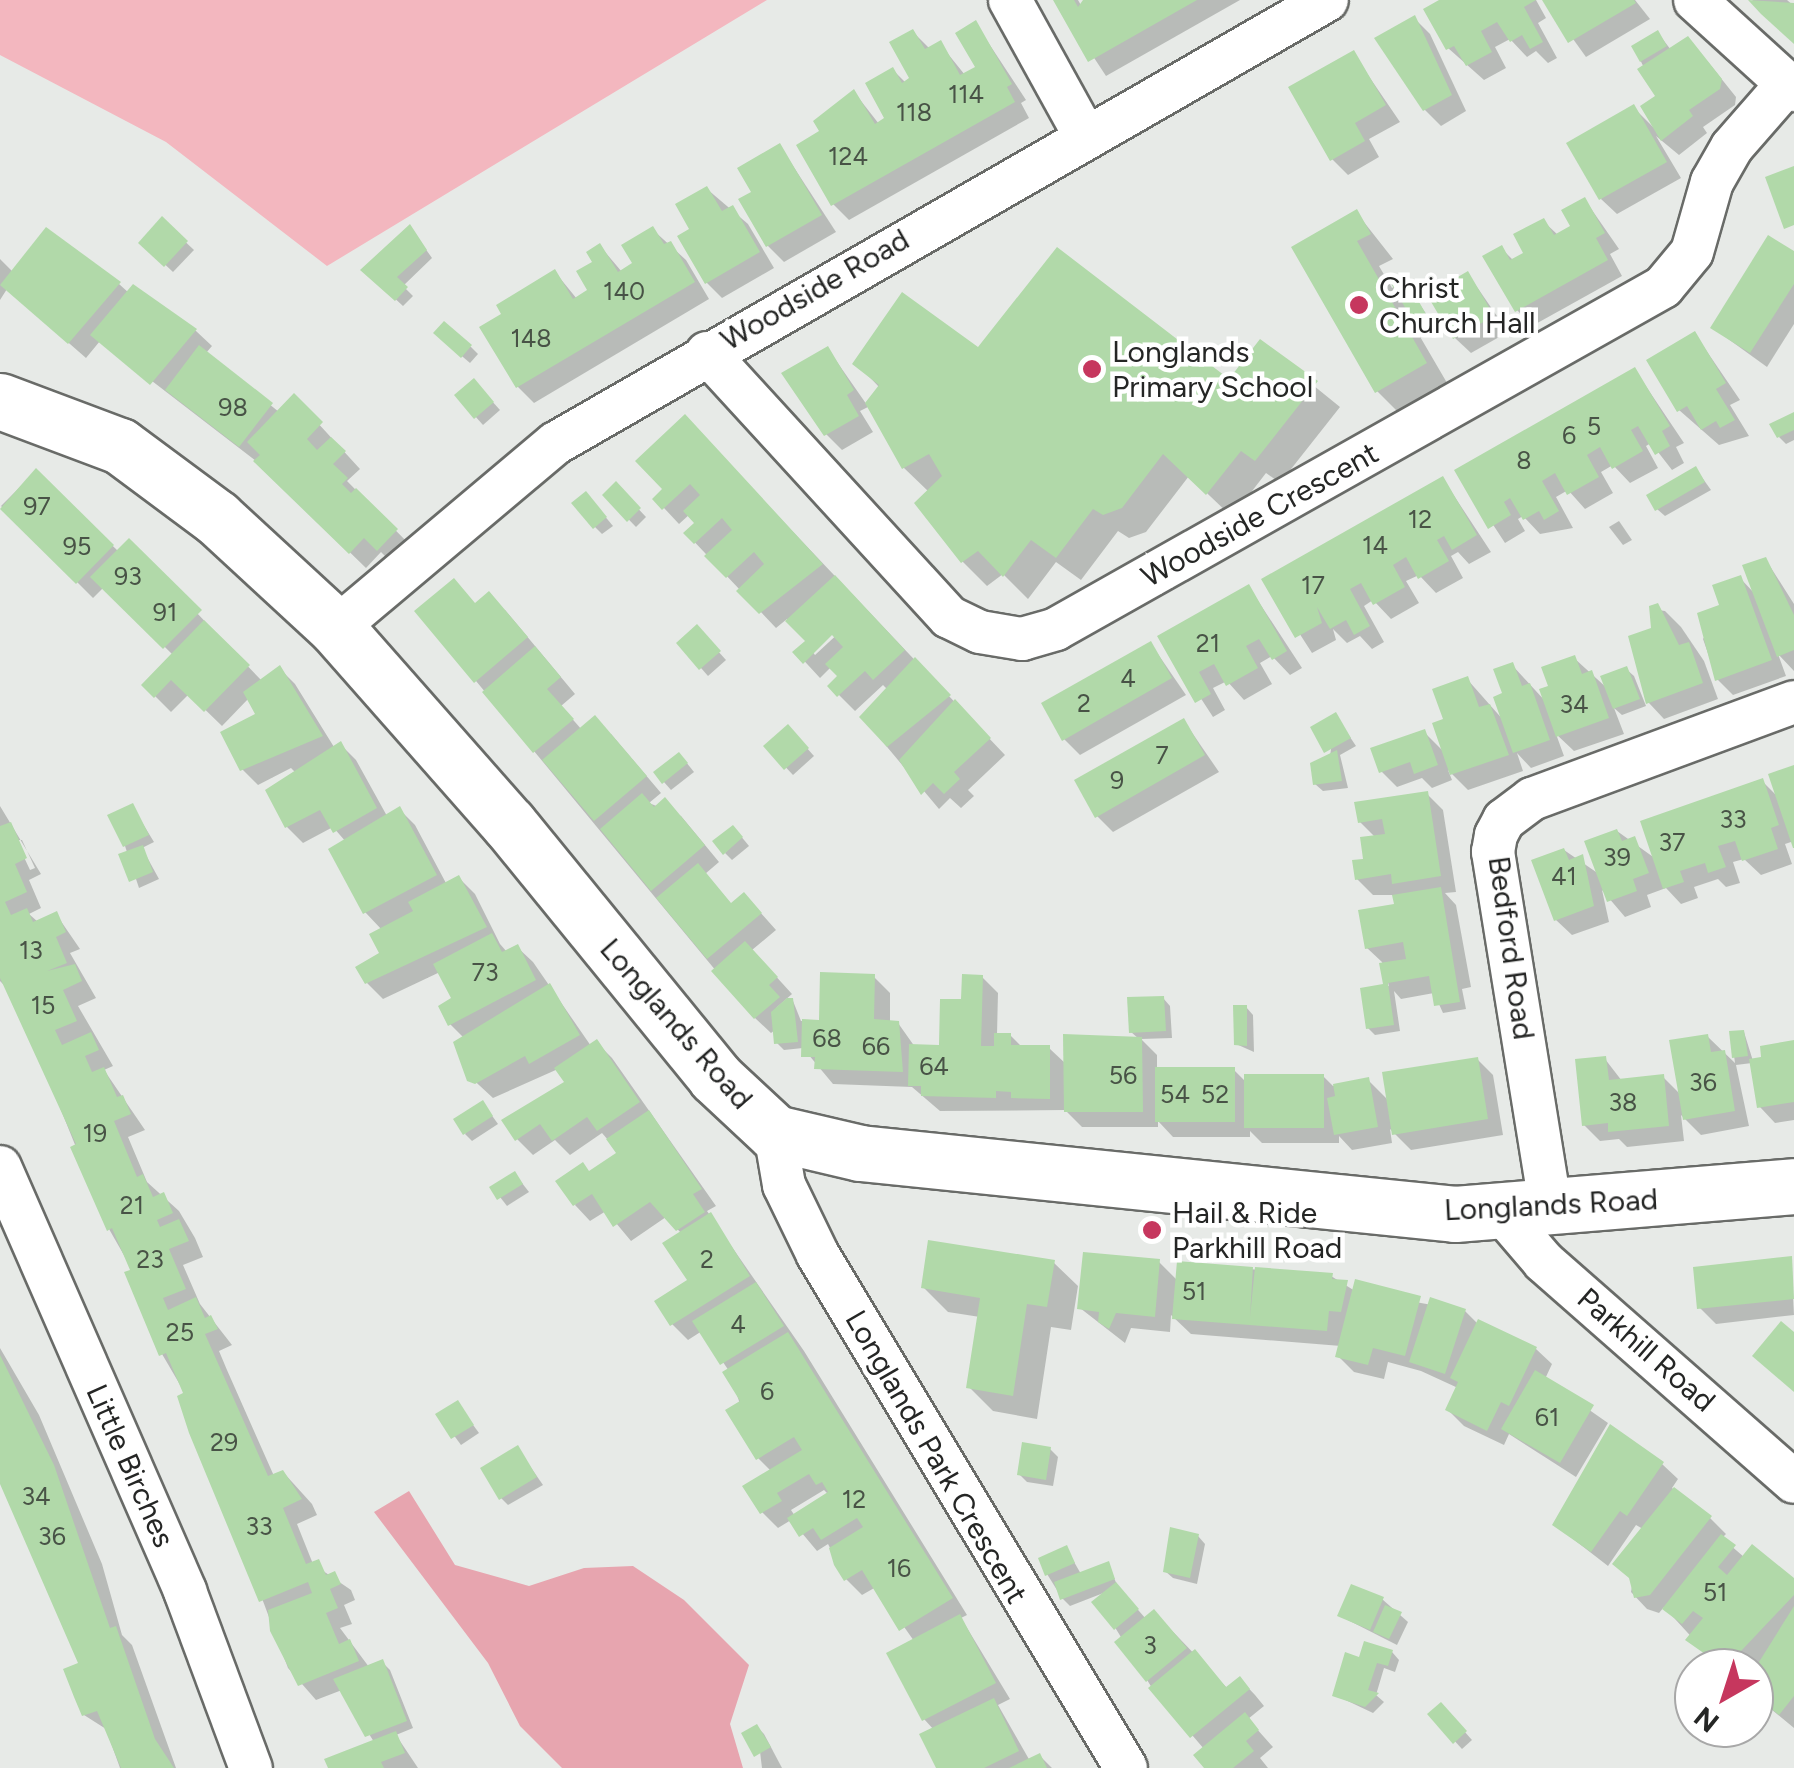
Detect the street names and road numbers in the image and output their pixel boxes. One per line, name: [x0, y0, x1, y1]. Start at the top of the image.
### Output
street label: Woodside Road: [714, 222, 916, 358]
street label: Woodside Crescent: [1135, 435, 1385, 595]
street label: Bedford Road: [1480, 854, 1542, 1042]
street label: Longlands Road: [592, 931, 760, 1117]
street label: Longlands Road: [1443, 1181, 1659, 1229]
street label: Parkhill Road: [1570, 1281, 1722, 1419]
street label: Longlands Park Crescent: [837, 1304, 1035, 1610]
street label: Little Birches: [78, 1379, 182, 1553]

